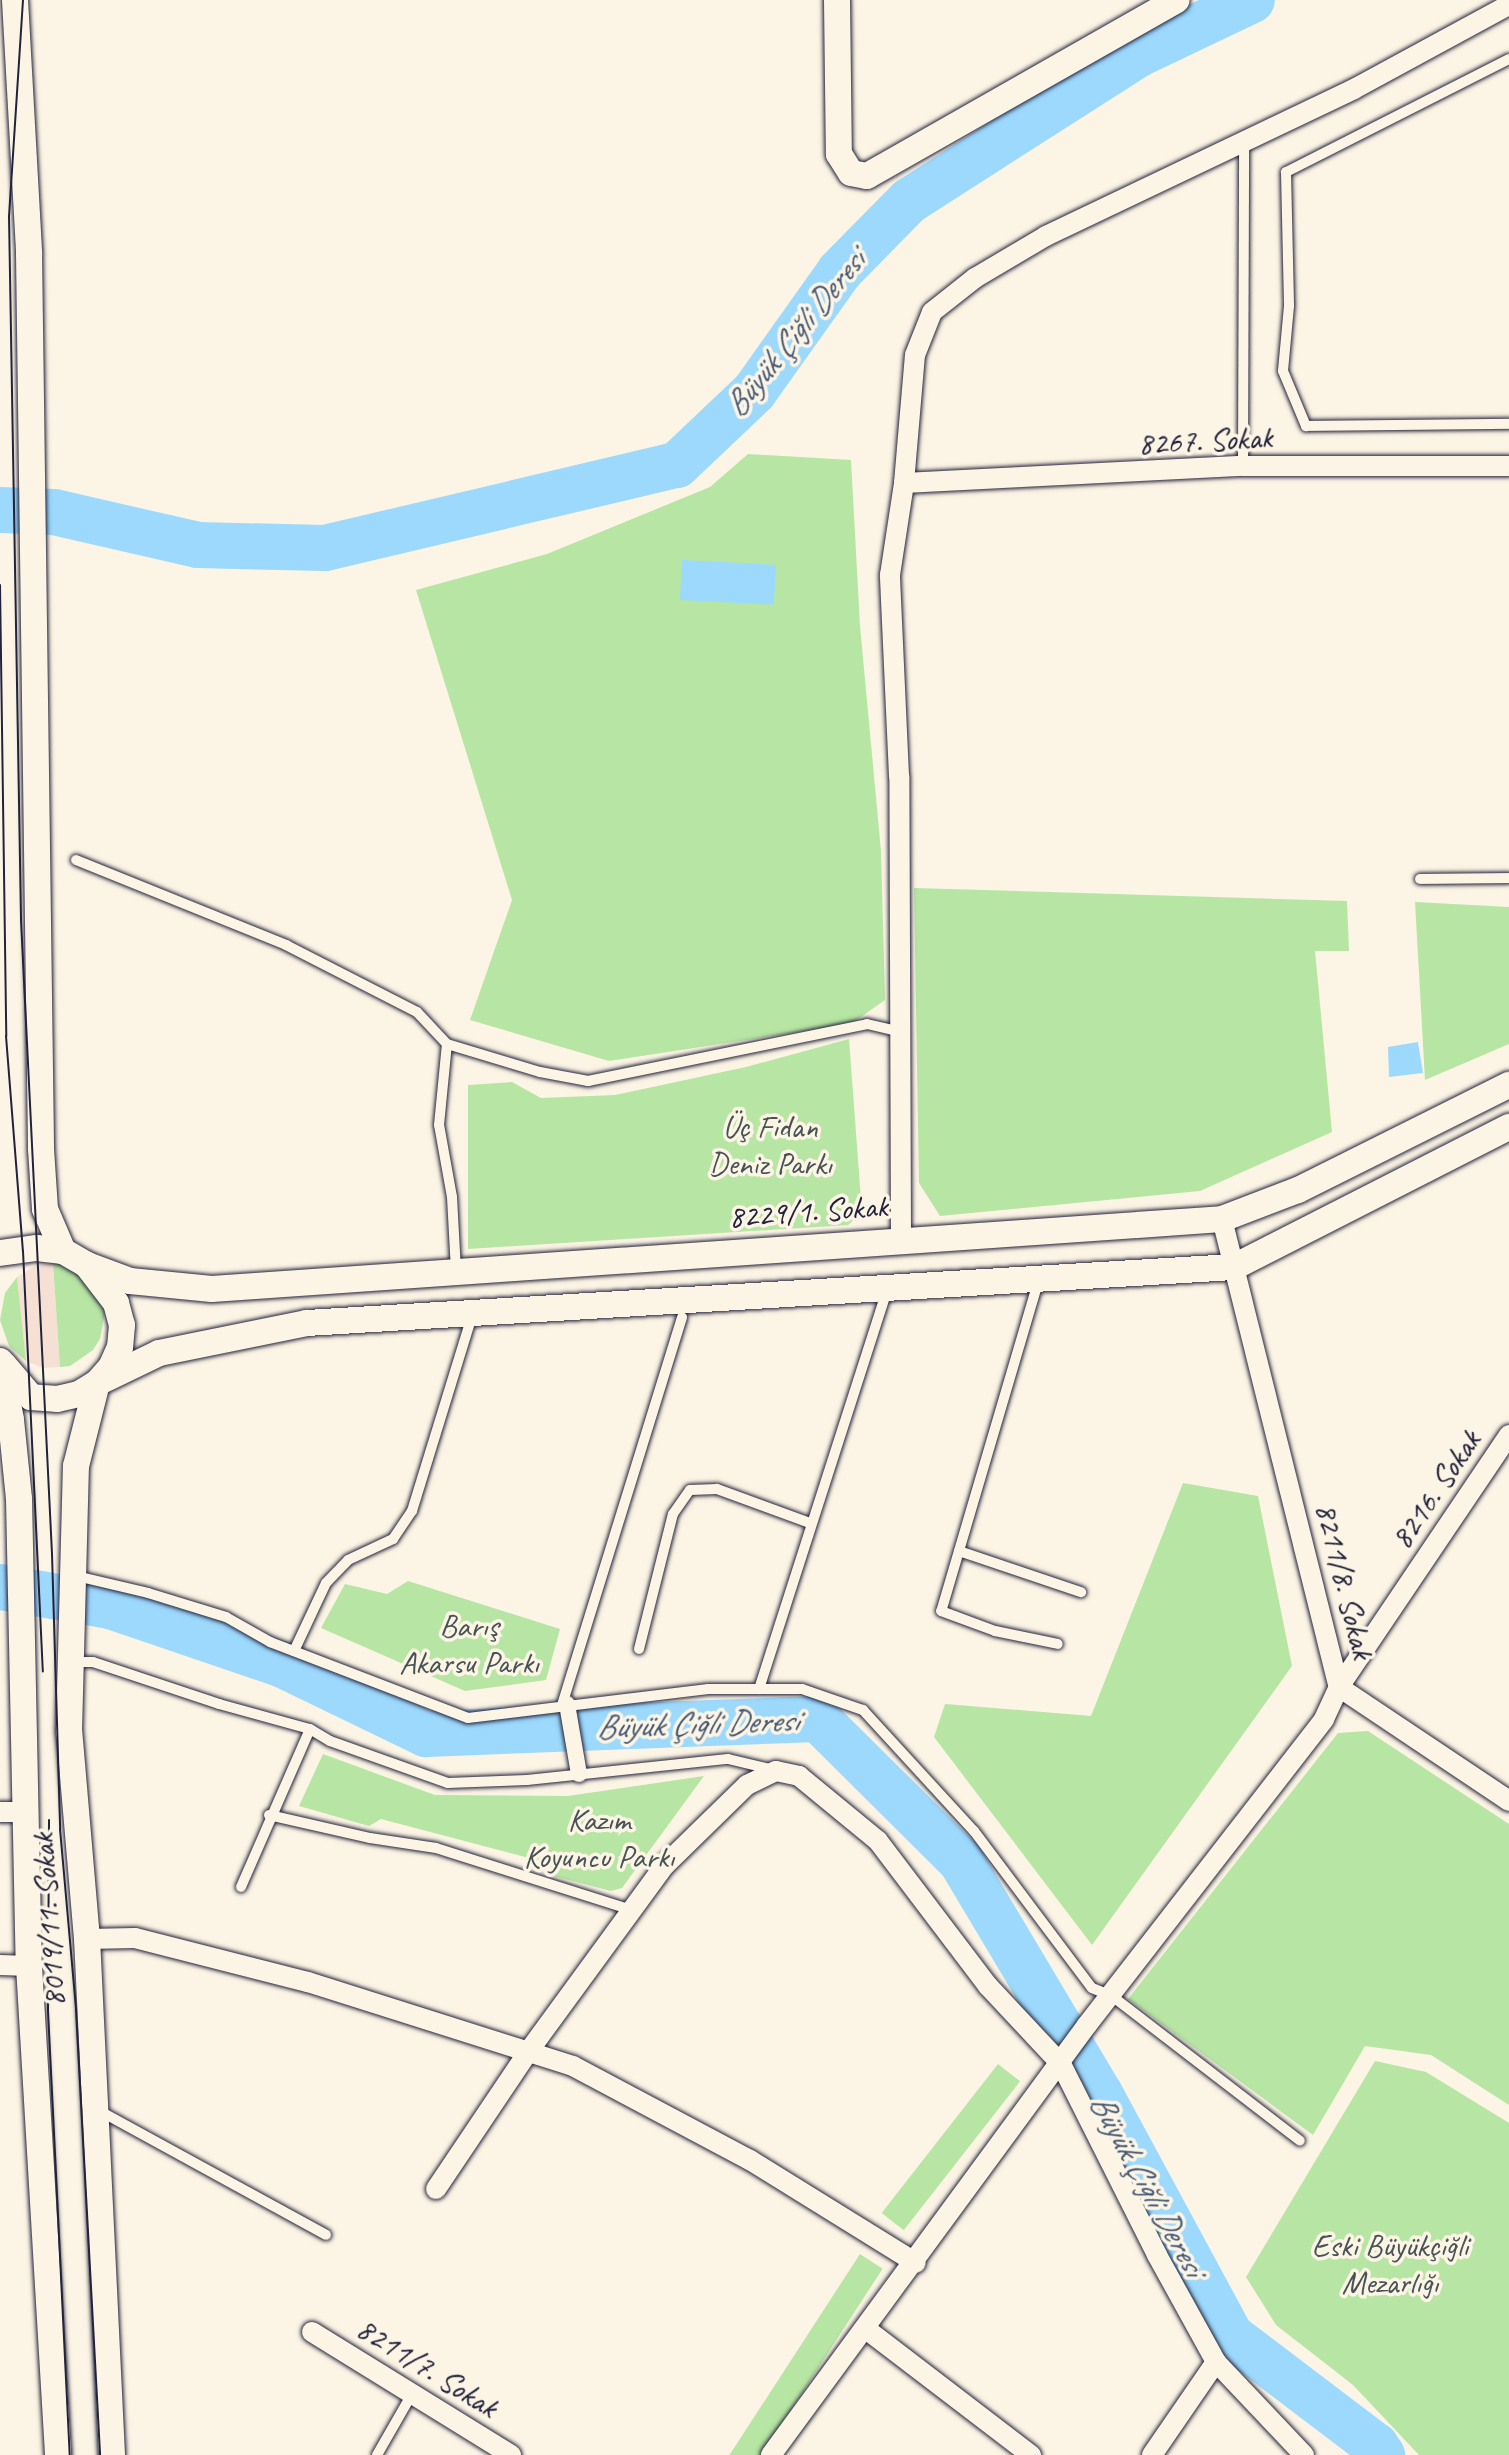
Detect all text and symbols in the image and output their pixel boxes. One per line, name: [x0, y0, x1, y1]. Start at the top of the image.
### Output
water label: Büyük Çiğli Deresi: [714, 241, 874, 425]
street label: 8267. Sokak: [1137, 418, 1273, 464]
park label: Üç Fidan Deniz Parkı: [708, 1109, 832, 1184]
street label: 8229/1. Sokak: [727, 1187, 889, 1237]
street label: 8216. Sokak: [1383, 1424, 1489, 1556]
street label: 8211/8. Sokak: [1306, 1499, 1382, 1663]
park label: Barış Akarsu Parkı: [399, 1608, 539, 1683]
water label: Büyük Çiğli Deresi: [595, 1699, 799, 1747]
park label: Kazım Koyuncu Parkı: [524, 1802, 674, 1877]
street label: 8019/11. Sokak: [24, 1832, 74, 2008]
water label: Büyük Çiğli Deresi: [1081, 2086, 1215, 2282]
park label: Eski Büyükçiğli Mezarlığı: [1312, 2228, 1468, 2303]
street label: 8211/7. Sokak: [349, 2309, 505, 2427]

